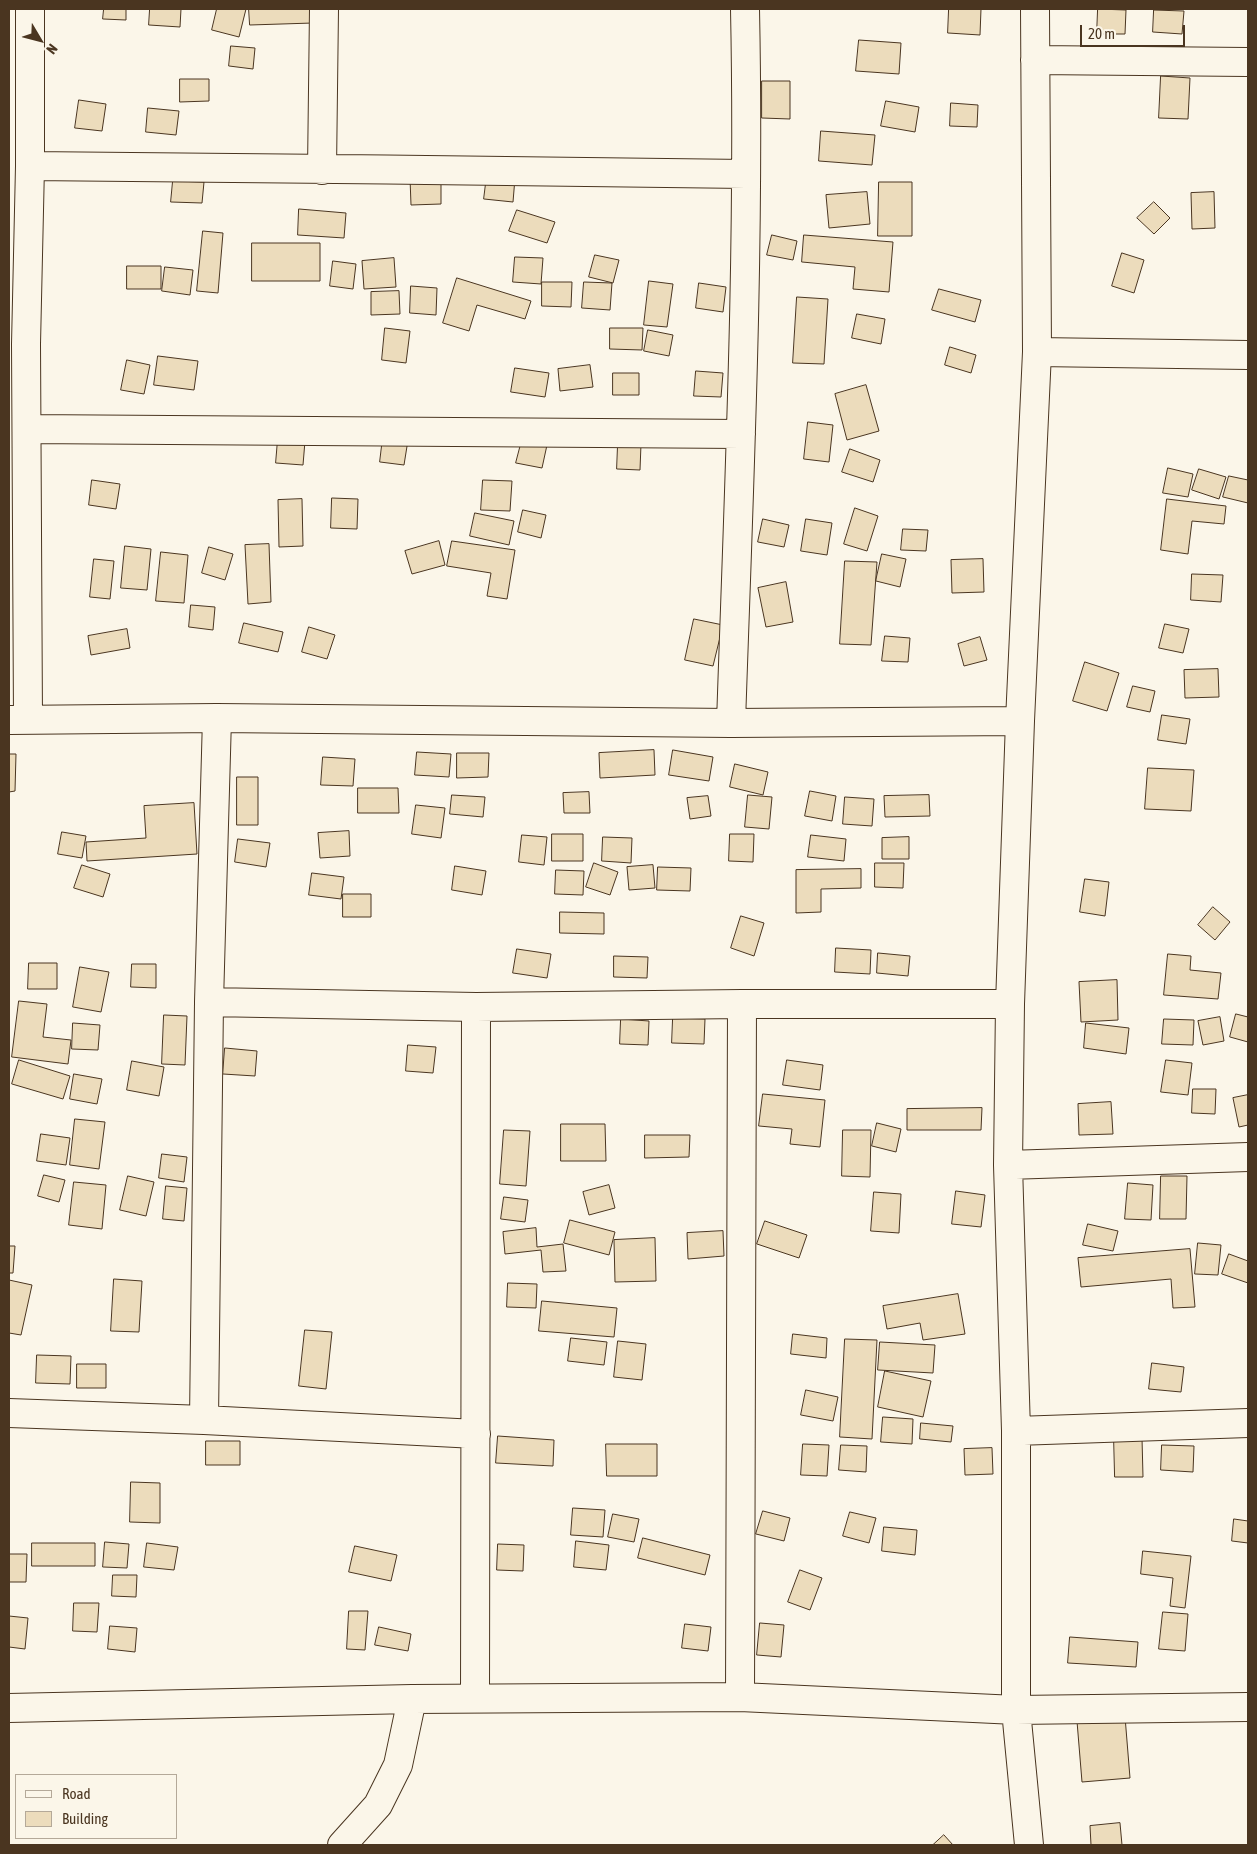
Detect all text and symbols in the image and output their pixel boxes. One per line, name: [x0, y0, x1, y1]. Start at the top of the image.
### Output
north arrow: [15, 15, 65, 65]
scale bar: [1082, 15, 1187, 47]
text: 20 m: [1088, 25, 1115, 42]
text: N: [43, 41, 61, 57]
legend: [15, 1774, 178, 1839]
text: Road: [62, 1785, 91, 1802]
text: Building: [62, 1810, 108, 1827]

